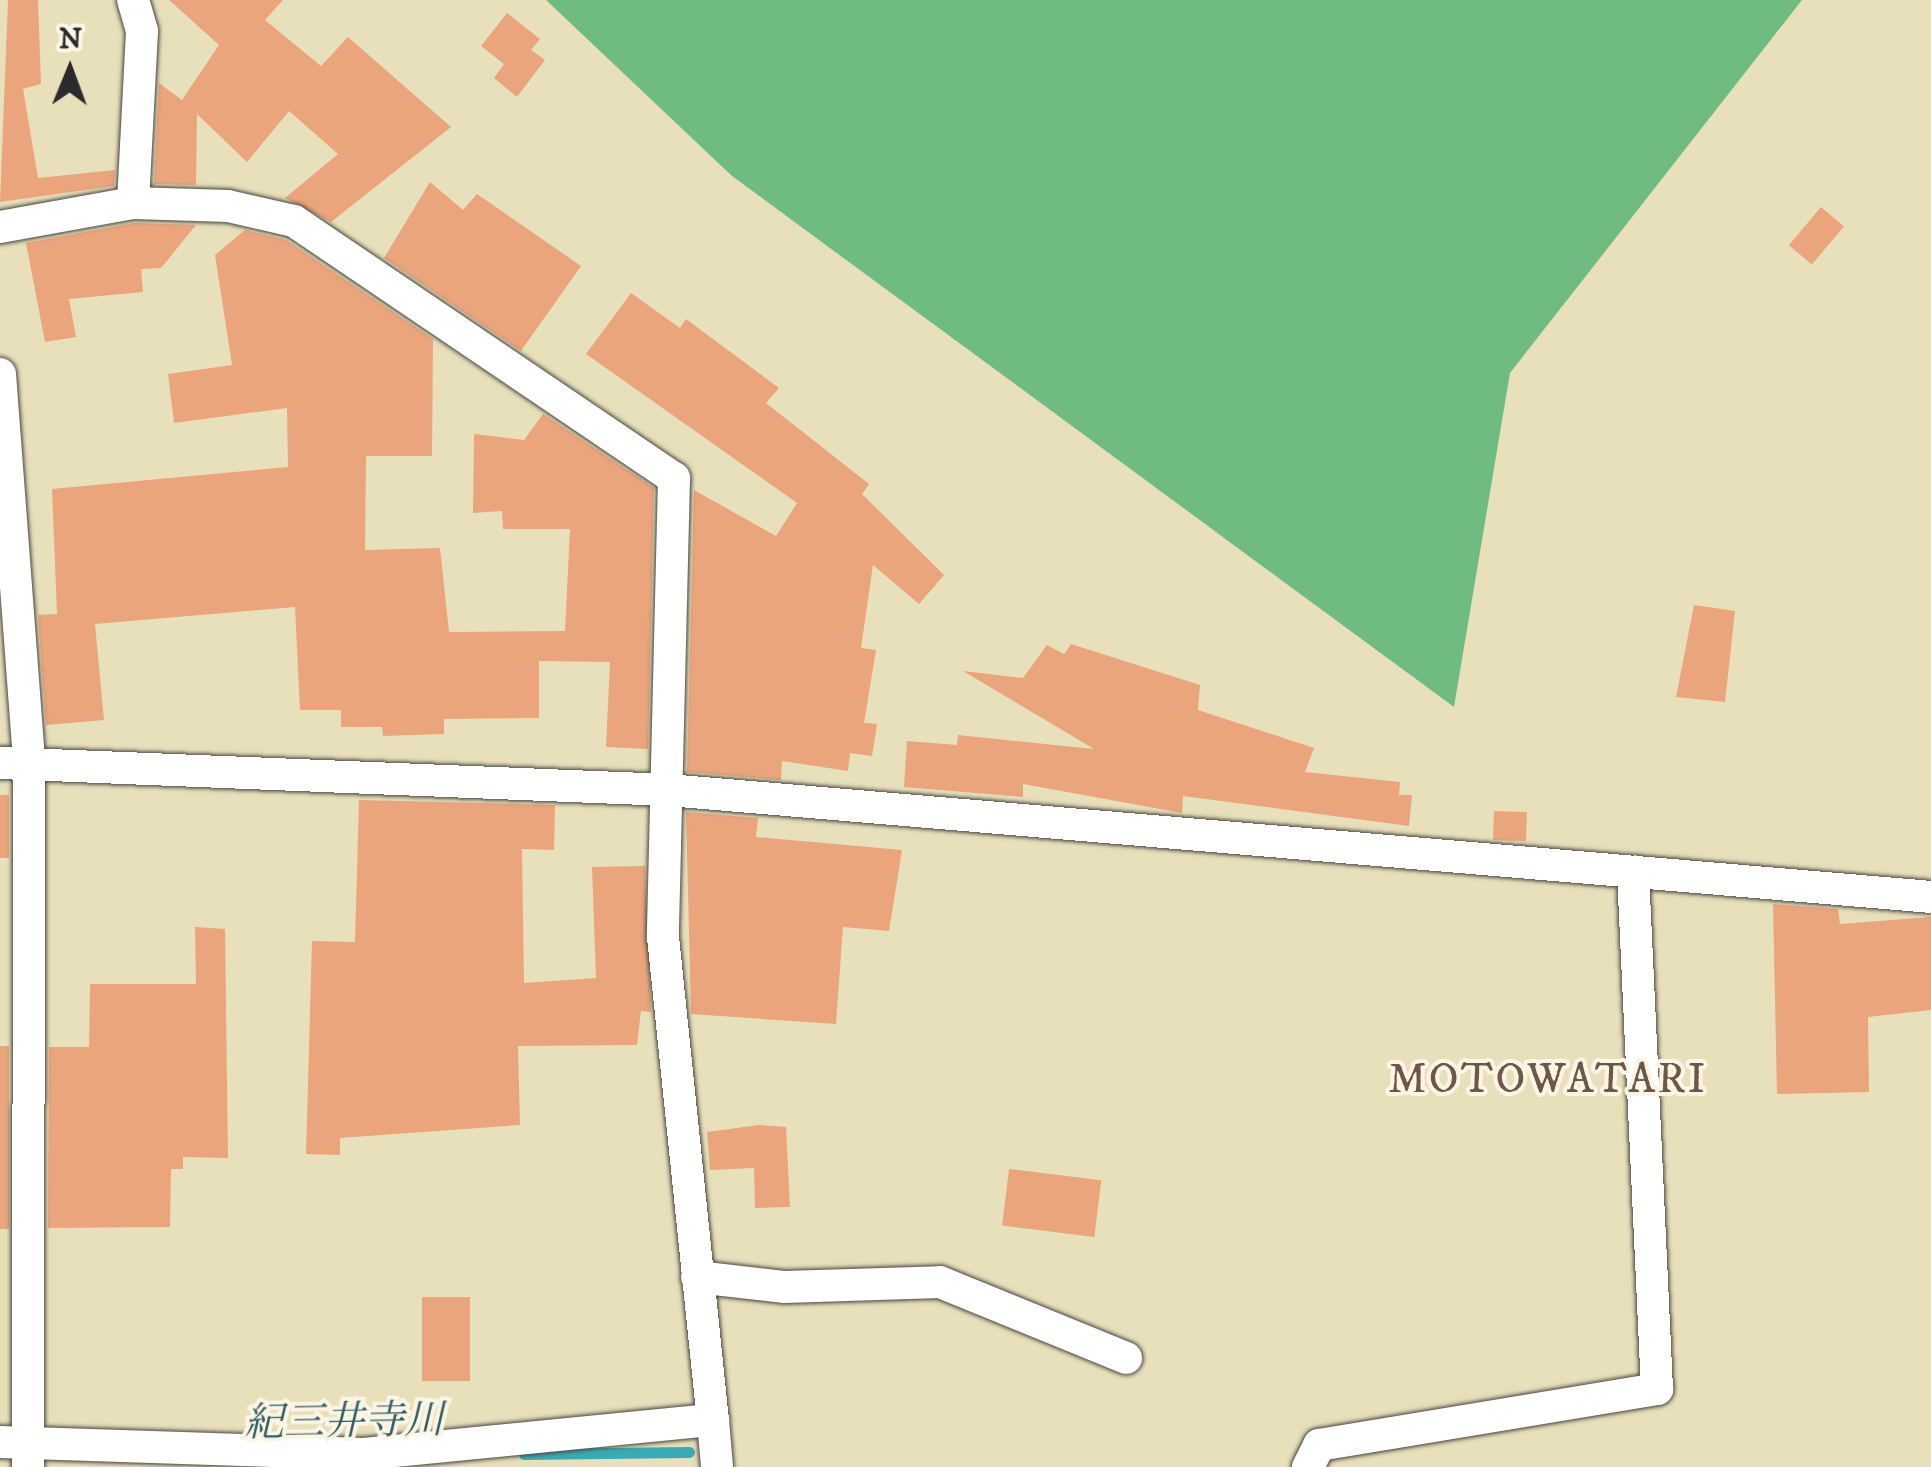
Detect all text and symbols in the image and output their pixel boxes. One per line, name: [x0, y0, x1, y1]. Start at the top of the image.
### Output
north arrow: [20, 20, 120, 120]
text: N: [59, 22, 82, 57]
district label: MOTOWATARI: [1388, 1055, 1708, 1105]
water label: 紀三井寺川: [244, 1397, 444, 1449]

